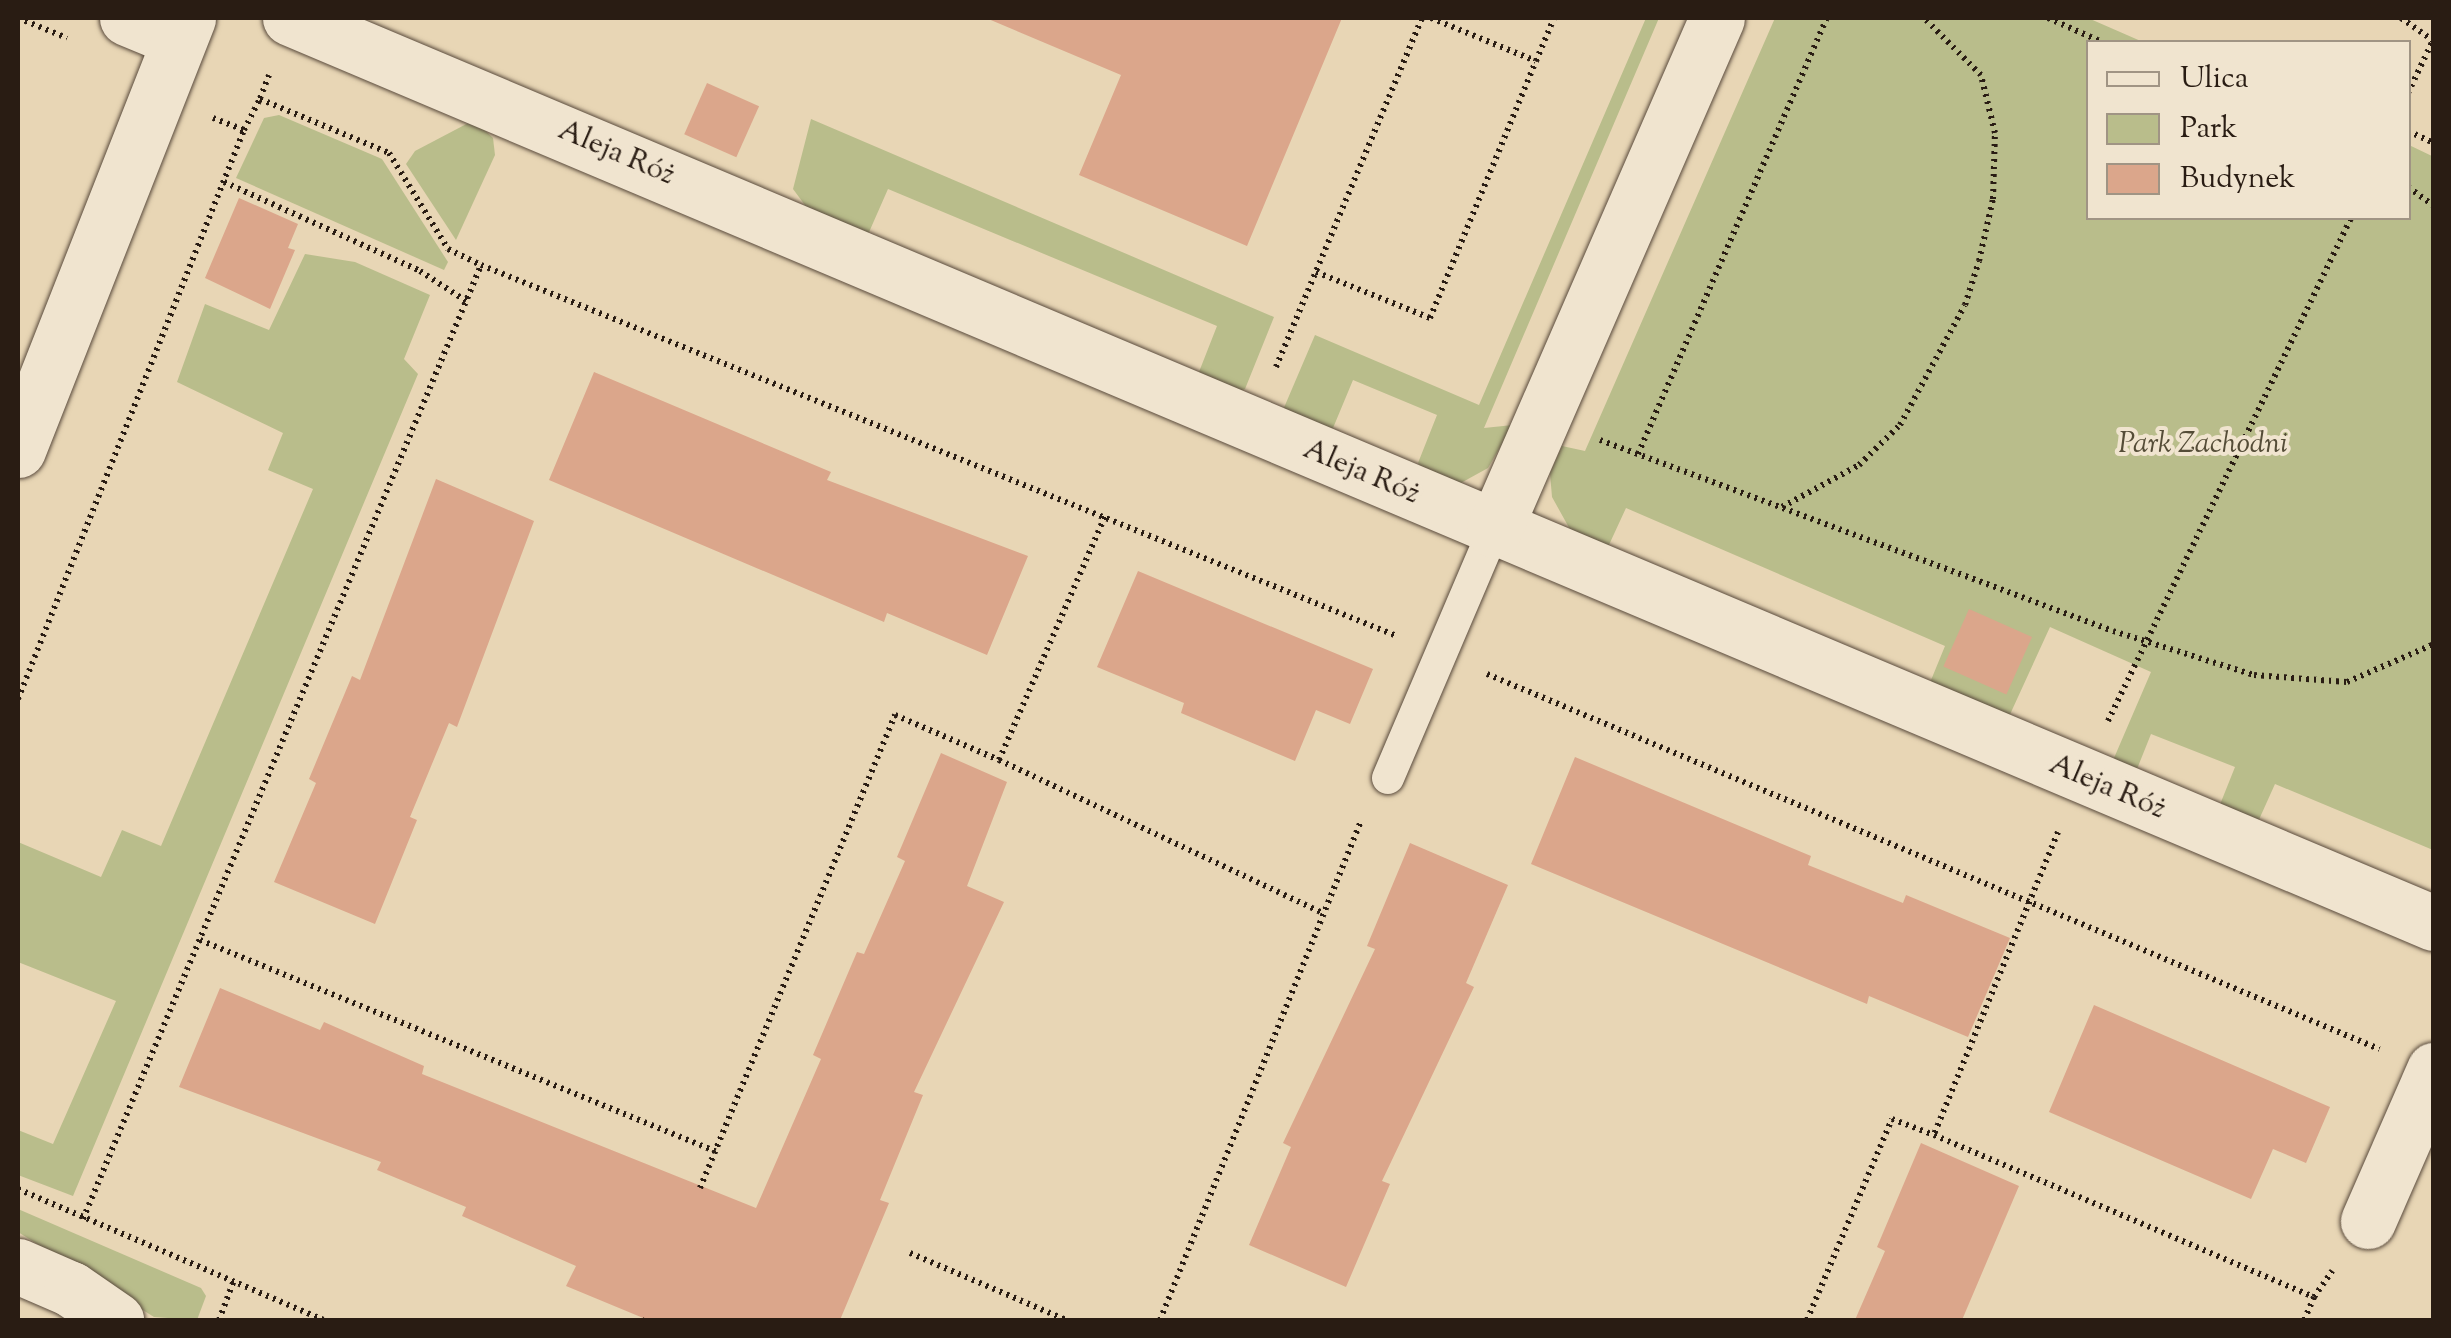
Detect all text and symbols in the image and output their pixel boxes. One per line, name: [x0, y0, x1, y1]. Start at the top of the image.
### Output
legend: [2086, 40, 2411, 220]
text: Ulica: [2180, 58, 2249, 101]
text: Park: [2180, 108, 2237, 151]
street label: Aleja Róż: [552, 113, 680, 195]
text: Budynek: [2180, 158, 2295, 201]
park label: Park Zachodni: [2118, 427, 2288, 463]
street label: Aleja Róż: [1297, 432, 1425, 514]
street label: Aleja Róż: [2043, 747, 2171, 829]

